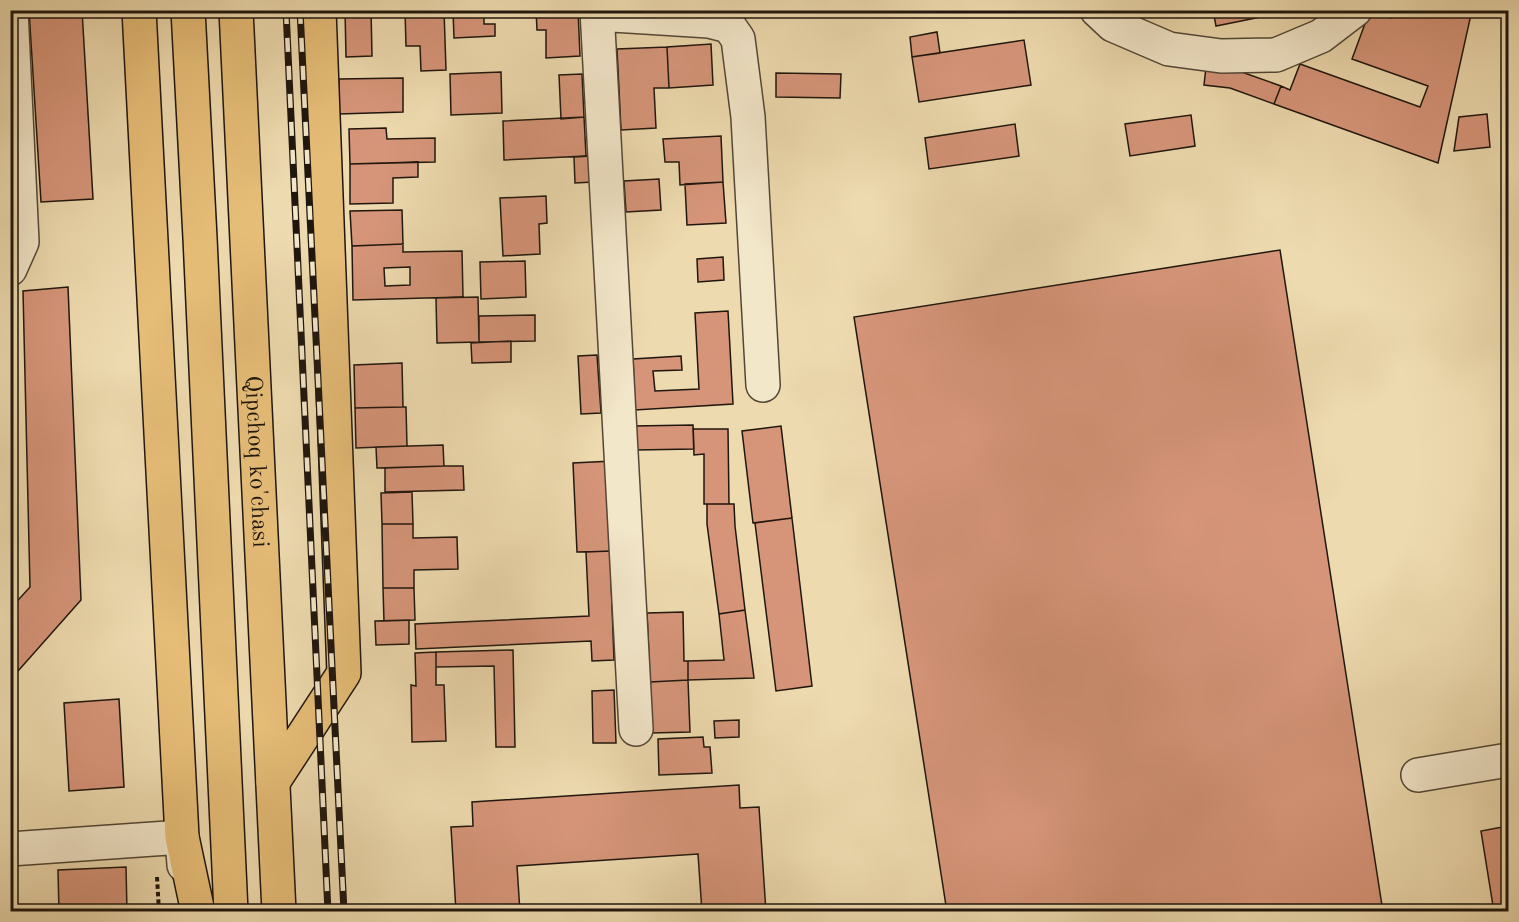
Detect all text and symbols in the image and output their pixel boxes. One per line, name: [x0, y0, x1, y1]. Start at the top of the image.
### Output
street label: Qipchoq ko'chasi: [239, 375, 272, 548]

